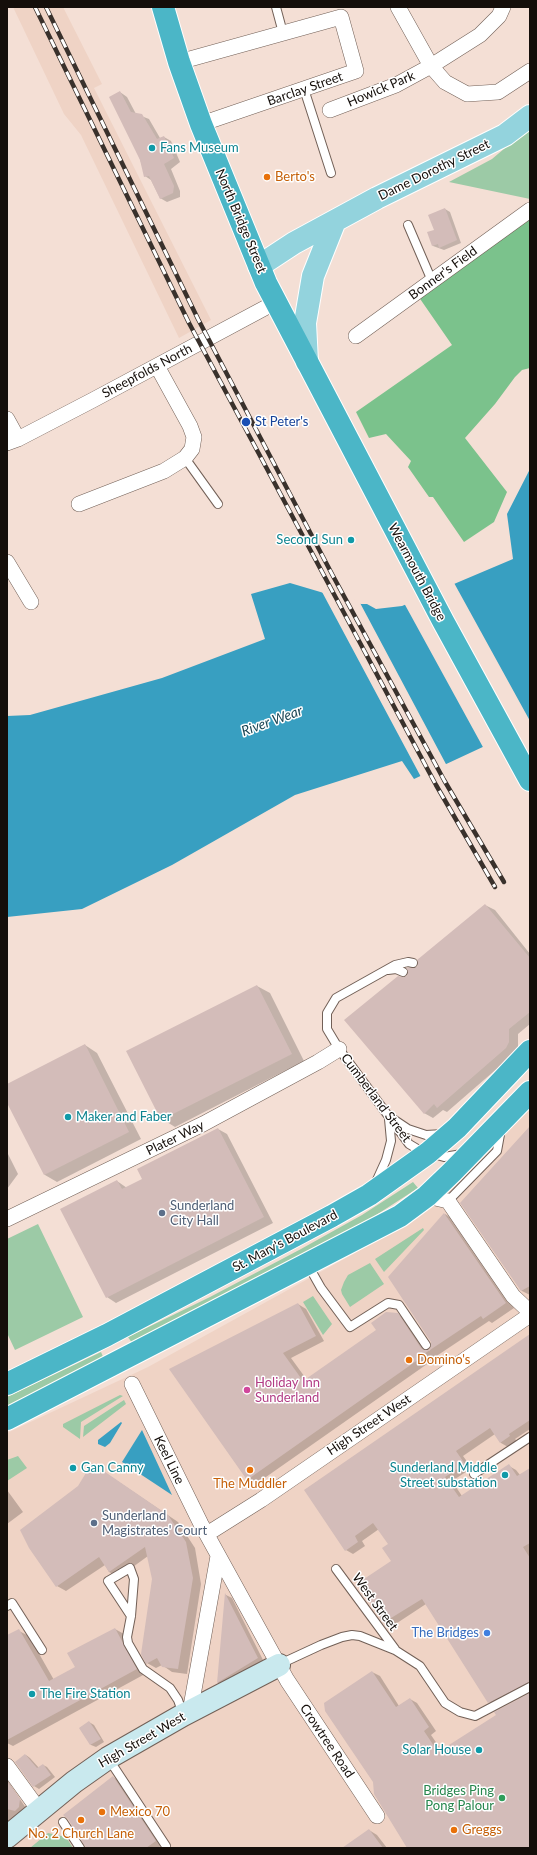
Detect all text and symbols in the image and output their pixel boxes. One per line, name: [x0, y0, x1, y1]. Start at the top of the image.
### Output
street label: Howick Park: [345, 68, 417, 110]
street label: Barclay Street: [265, 69, 345, 109]
street label: Dame Dorothy Street: [376, 136, 492, 204]
place label: Fans Museum: [160, 140, 239, 156]
marker: Fans Museum: [147, 143, 157, 153]
street label: North Bridge Street: [212, 167, 270, 275]
place label: Berto's: [275, 169, 315, 185]
marker: Berto's: [262, 172, 272, 182]
street label: Bonner's Field: [406, 243, 480, 303]
street label: Sheepfolds North: [99, 341, 195, 401]
place label: St Peter's: [255, 414, 308, 430]
marker: St Peter's: [240, 416, 252, 428]
street label: Wearmouth Bridge: [385, 521, 449, 623]
place label: Second Sun: [276, 532, 343, 548]
marker: Second Sun: [346, 535, 356, 545]
water label: River Wear: [239, 702, 305, 740]
street label: Cumberland Street: [338, 1051, 414, 1145]
place label: Maker and Faber: [76, 1109, 172, 1125]
marker: Maker and Faber: [63, 1112, 73, 1122]
street label: Plater Way: [143, 1117, 207, 1159]
place label: Sunderland City Hall: [170, 1198, 234, 1229]
street label: St. Mary's Boulevard: [230, 1207, 340, 1275]
marker: Sunderland City Hall: [157, 1208, 167, 1218]
place label: Domino's: [417, 1352, 471, 1368]
marker: Domino's: [404, 1355, 414, 1365]
place label: Holiday Inn Sunderland: [255, 1375, 320, 1406]
marker: Holiday Inn Sunderland: [242, 1385, 252, 1395]
street label: High Street West: [324, 1391, 414, 1459]
street label: Keel Line: [151, 1433, 187, 1487]
place label: Gan Canny: [81, 1460, 144, 1476]
place label: Sunderland Middle Street substation: [390, 1460, 497, 1491]
marker: Gan Canny: [68, 1463, 78, 1473]
marker: The Muddler: [245, 1465, 255, 1475]
marker: Sunderland Middle Street substation: [500, 1470, 510, 1480]
place label: The Muddler: [213, 1476, 287, 1492]
place label: Sunderland Magistrates' Court: [102, 1508, 207, 1539]
marker: Sunderland Magistrates' Court: [89, 1518, 99, 1528]
street label: West Street: [349, 1570, 401, 1634]
place label: The Bridges: [411, 1625, 479, 1641]
marker: The Bridges: [482, 1628, 492, 1638]
place label: The Fire Station: [40, 1686, 131, 1702]
marker: The Fire Station: [27, 1689, 37, 1699]
street label: Crowtree Road: [297, 1701, 357, 1781]
street label: High Street West: [96, 1709, 188, 1771]
place label: Solar House: [402, 1742, 471, 1758]
marker: Solar House: [474, 1745, 484, 1755]
place label: Bridges Ping Pong Palour: [423, 1783, 494, 1814]
marker: Bridges Ping Pong Palour: [497, 1793, 507, 1803]
place label: Mexico 70: [110, 1804, 170, 1820]
marker: Mexico 70: [97, 1807, 107, 1817]
marker: No. 2 Church Lane: [76, 1815, 86, 1825]
place label: Greggs: [462, 1822, 502, 1838]
marker: Greggs: [449, 1825, 459, 1835]
place label: No. 2 Church Lane: [28, 1826, 134, 1842]

